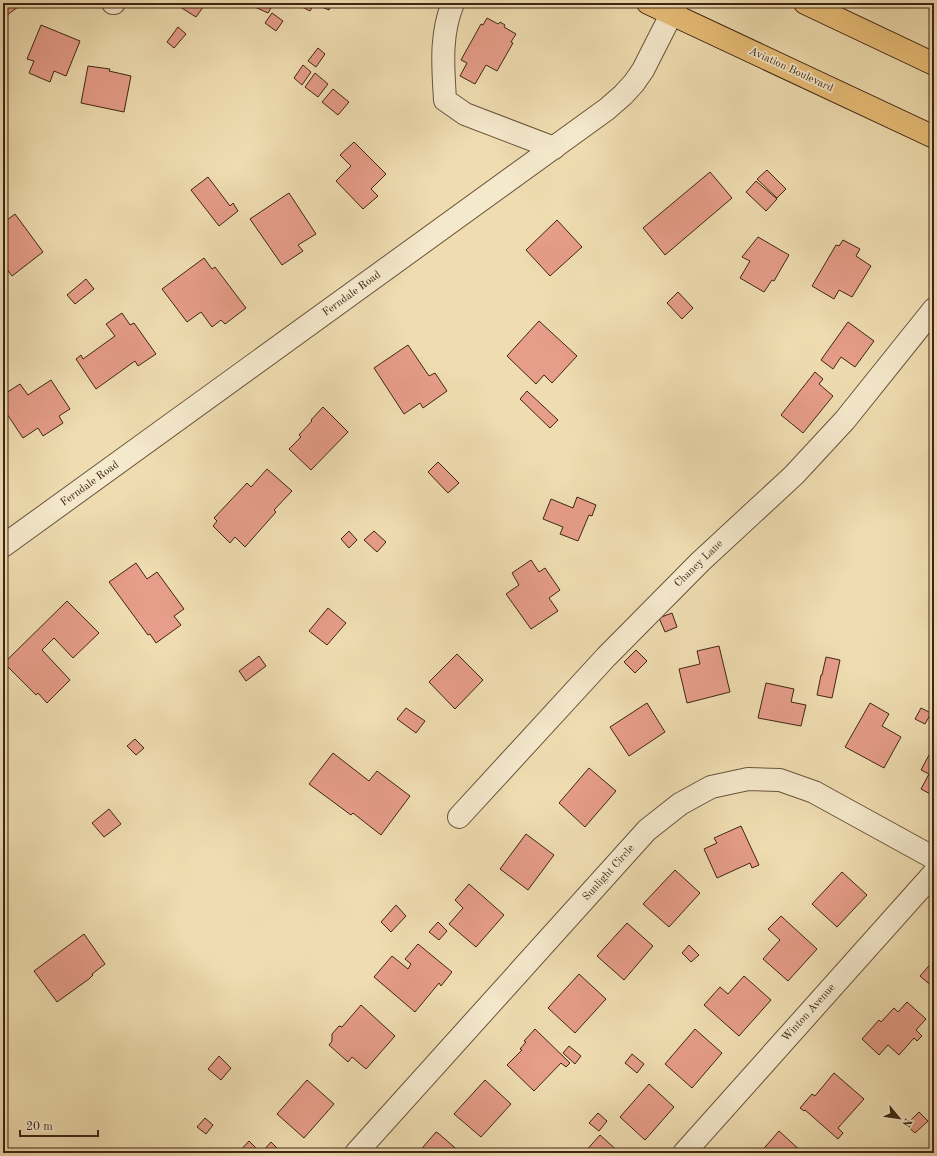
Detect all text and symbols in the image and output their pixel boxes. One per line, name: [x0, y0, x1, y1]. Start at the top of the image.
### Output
street label: Aviation Boulevard: [747, 46, 835, 94]
street label: Ferndale Road: [321, 269, 383, 319]
street label: Ferndale Road: [59, 459, 121, 509]
street label: Chaney Lane: [673, 538, 725, 590]
street label: Sunlight Circle: [581, 843, 637, 903]
street label: Winton Avenue: [780, 982, 838, 1044]
north arrow: [879, 1098, 919, 1138]
scale bar: [20, 1112, 98, 1138]
text: N: [899, 1116, 913, 1129]
text: 20 m: [26, 1121, 53, 1133]

